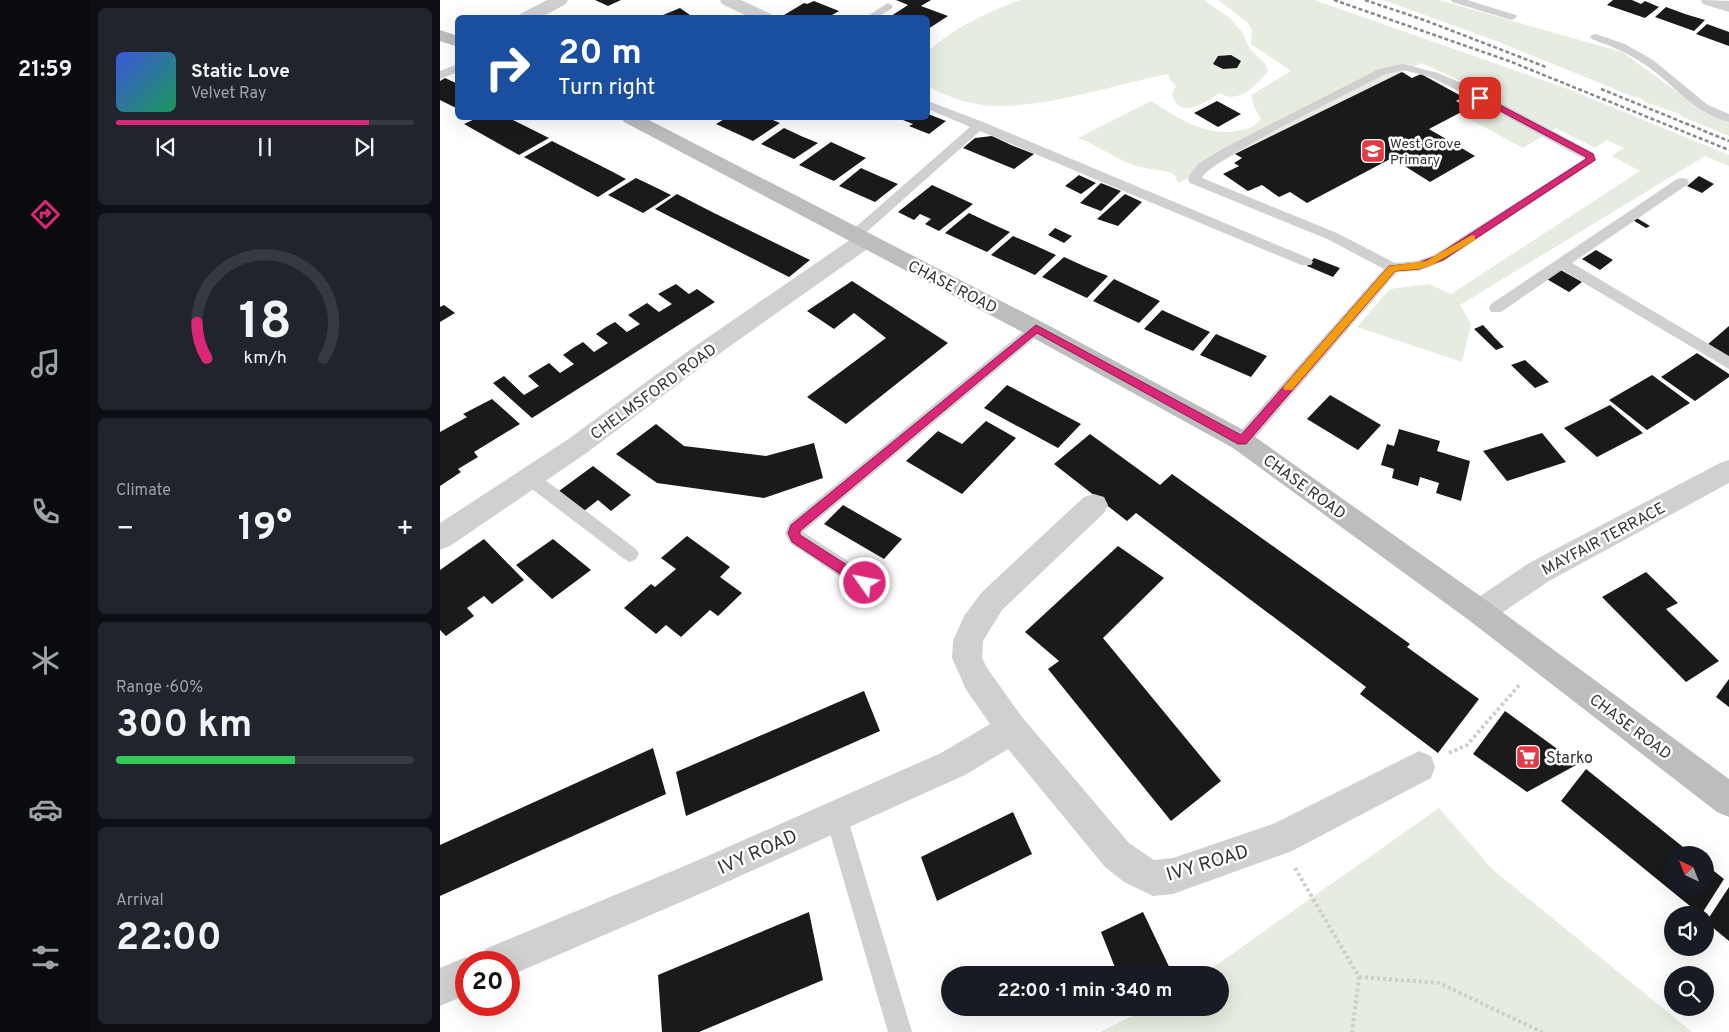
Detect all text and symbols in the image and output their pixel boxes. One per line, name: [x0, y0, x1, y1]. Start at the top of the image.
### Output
text: 20 m: [558, 32, 642, 76]
icon: right: [475, 35, 540, 100]
text: 21:59: [18, 57, 72, 84]
text: Static Love: [191, 60, 290, 84]
text: Turn right: [558, 75, 655, 102]
pin: [1459, 77, 1501, 119]
text: Velvet Ray: [191, 84, 266, 104]
icon: arrive: [1466, 84, 1494, 112]
icon: previous: [152, 133, 180, 161]
icon: pause: [251, 133, 279, 161]
icon: next: [350, 133, 378, 161]
place label: West Grove Primary: [1390, 136, 1461, 169]
school or university icon: West Grove Primary: [1360, 138, 1386, 164]
icon: directions: [28, 197, 63, 232]
street label: CHASE ROAD: [904, 257, 1000, 319]
text: 18: [238, 291, 292, 357]
street label: CHELMSFORD ROAD: [587, 340, 721, 445]
icon: music: [28, 346, 63, 381]
text: km/h: [243, 347, 287, 370]
street label: CHASE ROAD: [1258, 451, 1349, 524]
text: Climate: [116, 481, 171, 501]
icon: phone: [28, 494, 63, 529]
street label: MAYFAIR TERRACE: [1539, 499, 1669, 581]
text: 19°: [238, 505, 292, 554]
text: −: [116, 512, 134, 548]
text: +: [396, 512, 414, 548]
position arrow: [838, 556, 890, 608]
icon: climate: [28, 643, 63, 678]
text: Range · 60%: [116, 678, 203, 698]
street label: CHASE ROAD: [1585, 690, 1675, 765]
text: 300 km: [116, 702, 252, 751]
supermarket icon: Starko: [1515, 744, 1541, 770]
place label: Starko: [1546, 749, 1593, 769]
icon: car: [28, 792, 63, 827]
street label: IVY ROAD: [714, 825, 801, 881]
street label: IVY ROAD: [1164, 840, 1252, 888]
north arrow: [1664, 846, 1714, 896]
map controls: [1664, 846, 1714, 1016]
text: Arrival: [116, 891, 164, 911]
button: sound: [1664, 906, 1714, 956]
text: 22:00: [116, 915, 222, 964]
icon: filters: [28, 940, 63, 975]
speed limit sign: 20: [455, 951, 520, 1016]
button: search: [1664, 966, 1714, 1016]
text: 22:00 · 1 min · 340 m: [997, 979, 1173, 1003]

